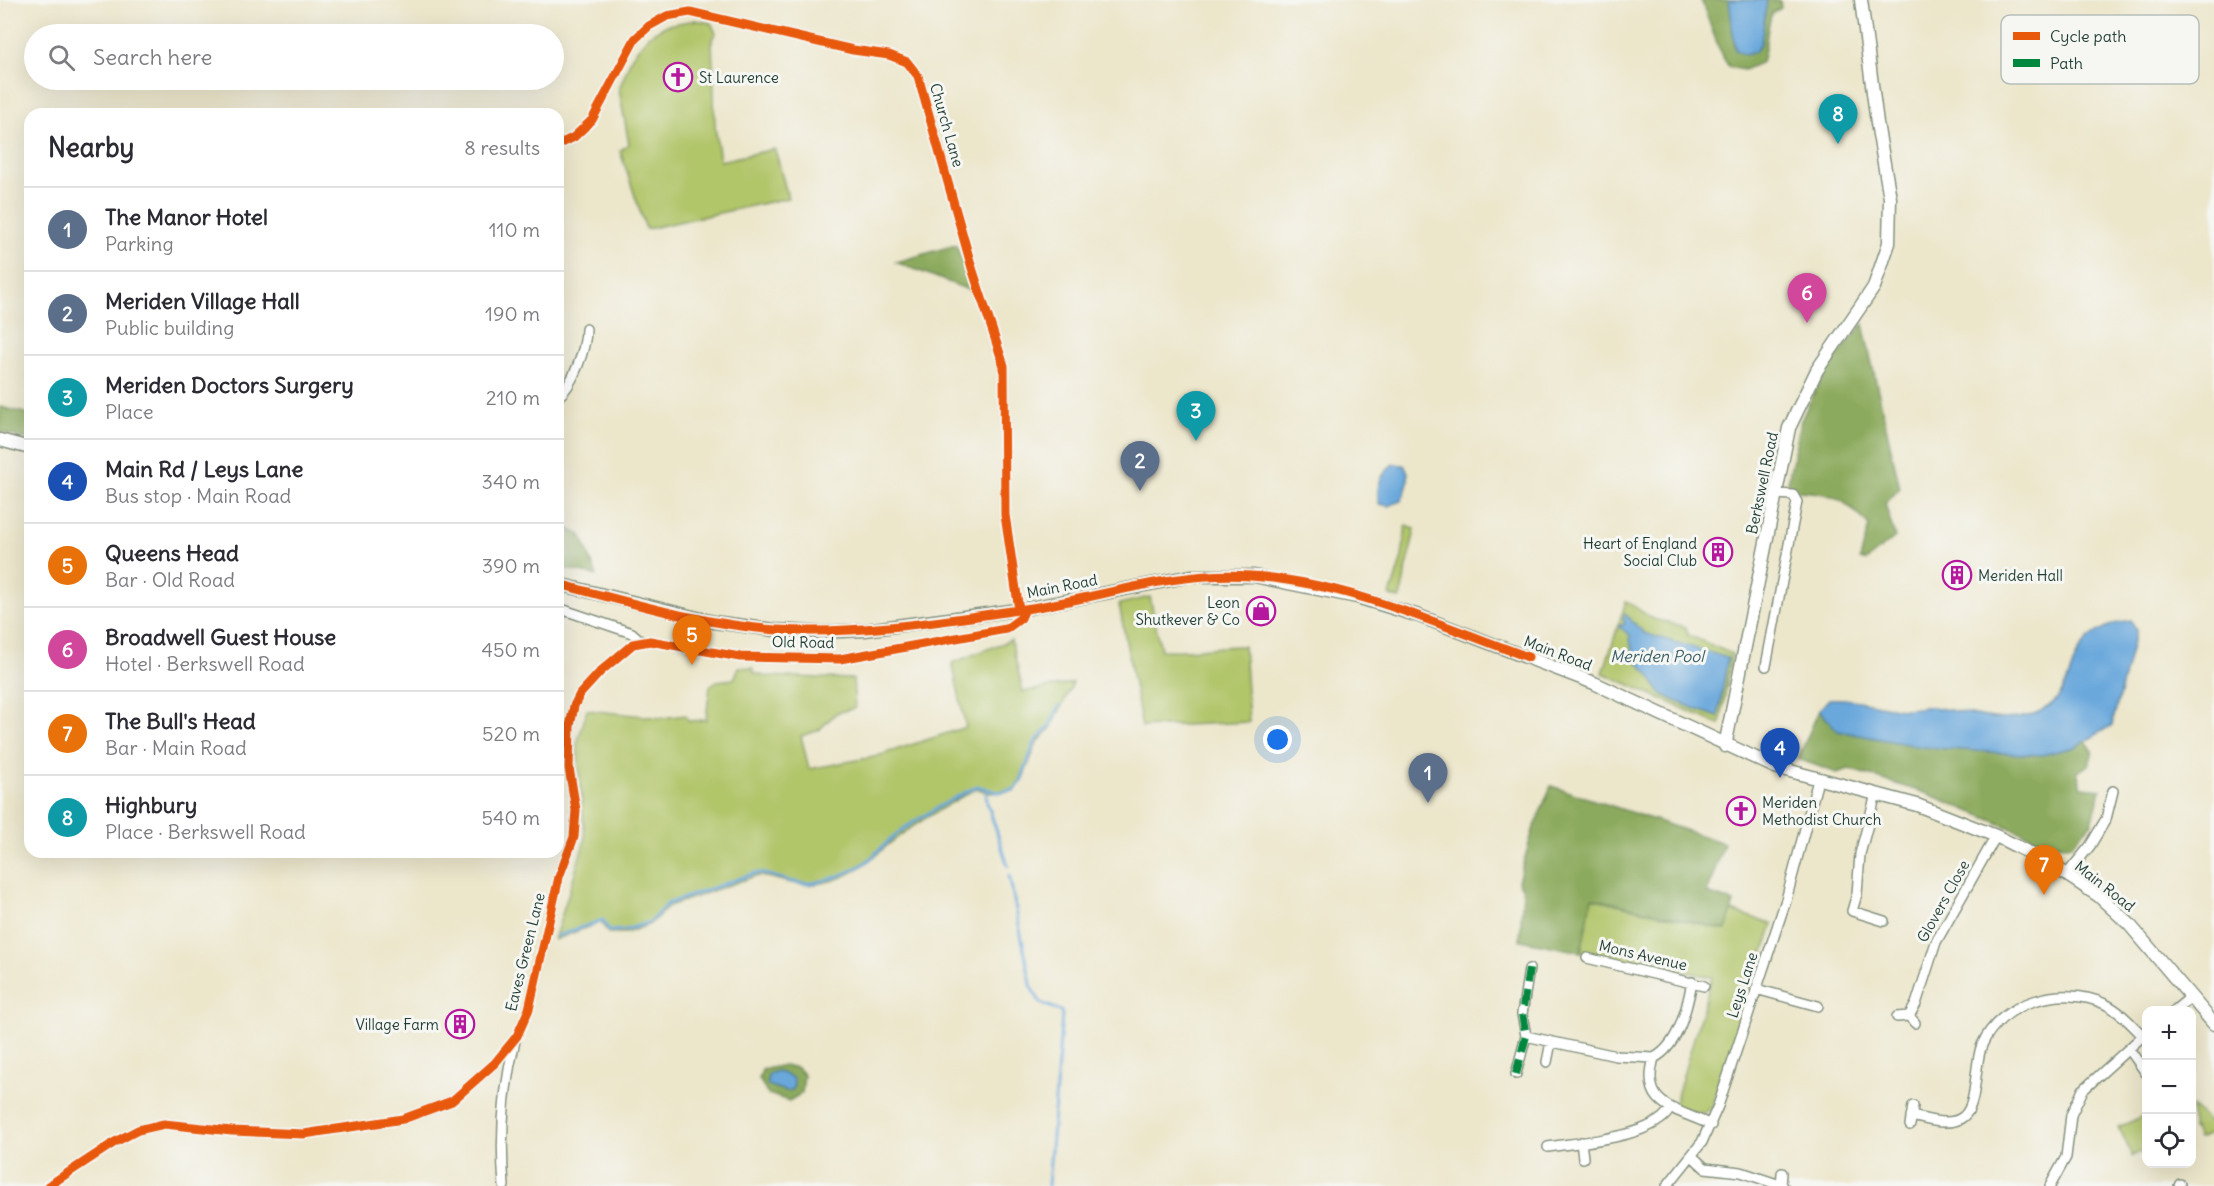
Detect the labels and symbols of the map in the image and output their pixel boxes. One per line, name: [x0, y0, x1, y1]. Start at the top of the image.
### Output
legend: [2001, 15, 2199, 84]
text: Cycle path: [2050, 26, 2126, 46]
text: Path: [2050, 53, 2083, 73]
church icon: St Laurence: [662, 61, 694, 93]
place label: St Laurence: [699, 68, 779, 87]
street label: Church Lane: [926, 81, 968, 169]
pin: 8: [1818, 94, 1858, 144]
pin: 6: [1788, 274, 1826, 323]
pin: 3: [1176, 392, 1216, 441]
street label: Berkswell Road: [1742, 430, 1782, 536]
pin: 2: [1120, 442, 1160, 491]
place label: Heart of England Social Club: [1583, 534, 1697, 570]
building icon: Heart of England Social Club: [1702, 536, 1734, 568]
building icon: Meriden Hall: [1941, 559, 1973, 591]
place label: Meriden Hall: [1978, 566, 2063, 585]
street label: Main Road: [1025, 570, 1099, 602]
place label: Leon Shutkever & Co: [1135, 593, 1240, 629]
shop icon: Leon Shutkever & Co: [1245, 595, 1277, 627]
pin: 5: [672, 616, 712, 665]
street label: Main Road: [1521, 631, 1595, 675]
street label: Old Road: [772, 632, 835, 652]
water label: Meriden Pool: [1610, 646, 1706, 666]
your location: [1263, 725, 1292, 754]
pin: 4: [1760, 728, 1800, 778]
pin: 1: [1408, 754, 1448, 803]
place label: Meriden Methodist Church: [1762, 793, 1882, 829]
church icon: Meriden Methodist Church: [1725, 795, 1757, 827]
pin: 7: [2024, 846, 2064, 895]
street label: Glovers Close: [1913, 857, 1973, 945]
street label: Main Road: [2071, 857, 2139, 916]
street label: Eaves Green Lane: [501, 891, 549, 1013]
street label: Mons Avenue: [1597, 936, 1689, 974]
street label: Leys Lane: [1722, 950, 1762, 1020]
building icon: Village Farm: [444, 1008, 476, 1040]
place label: Village Farm: [355, 1015, 439, 1034]

